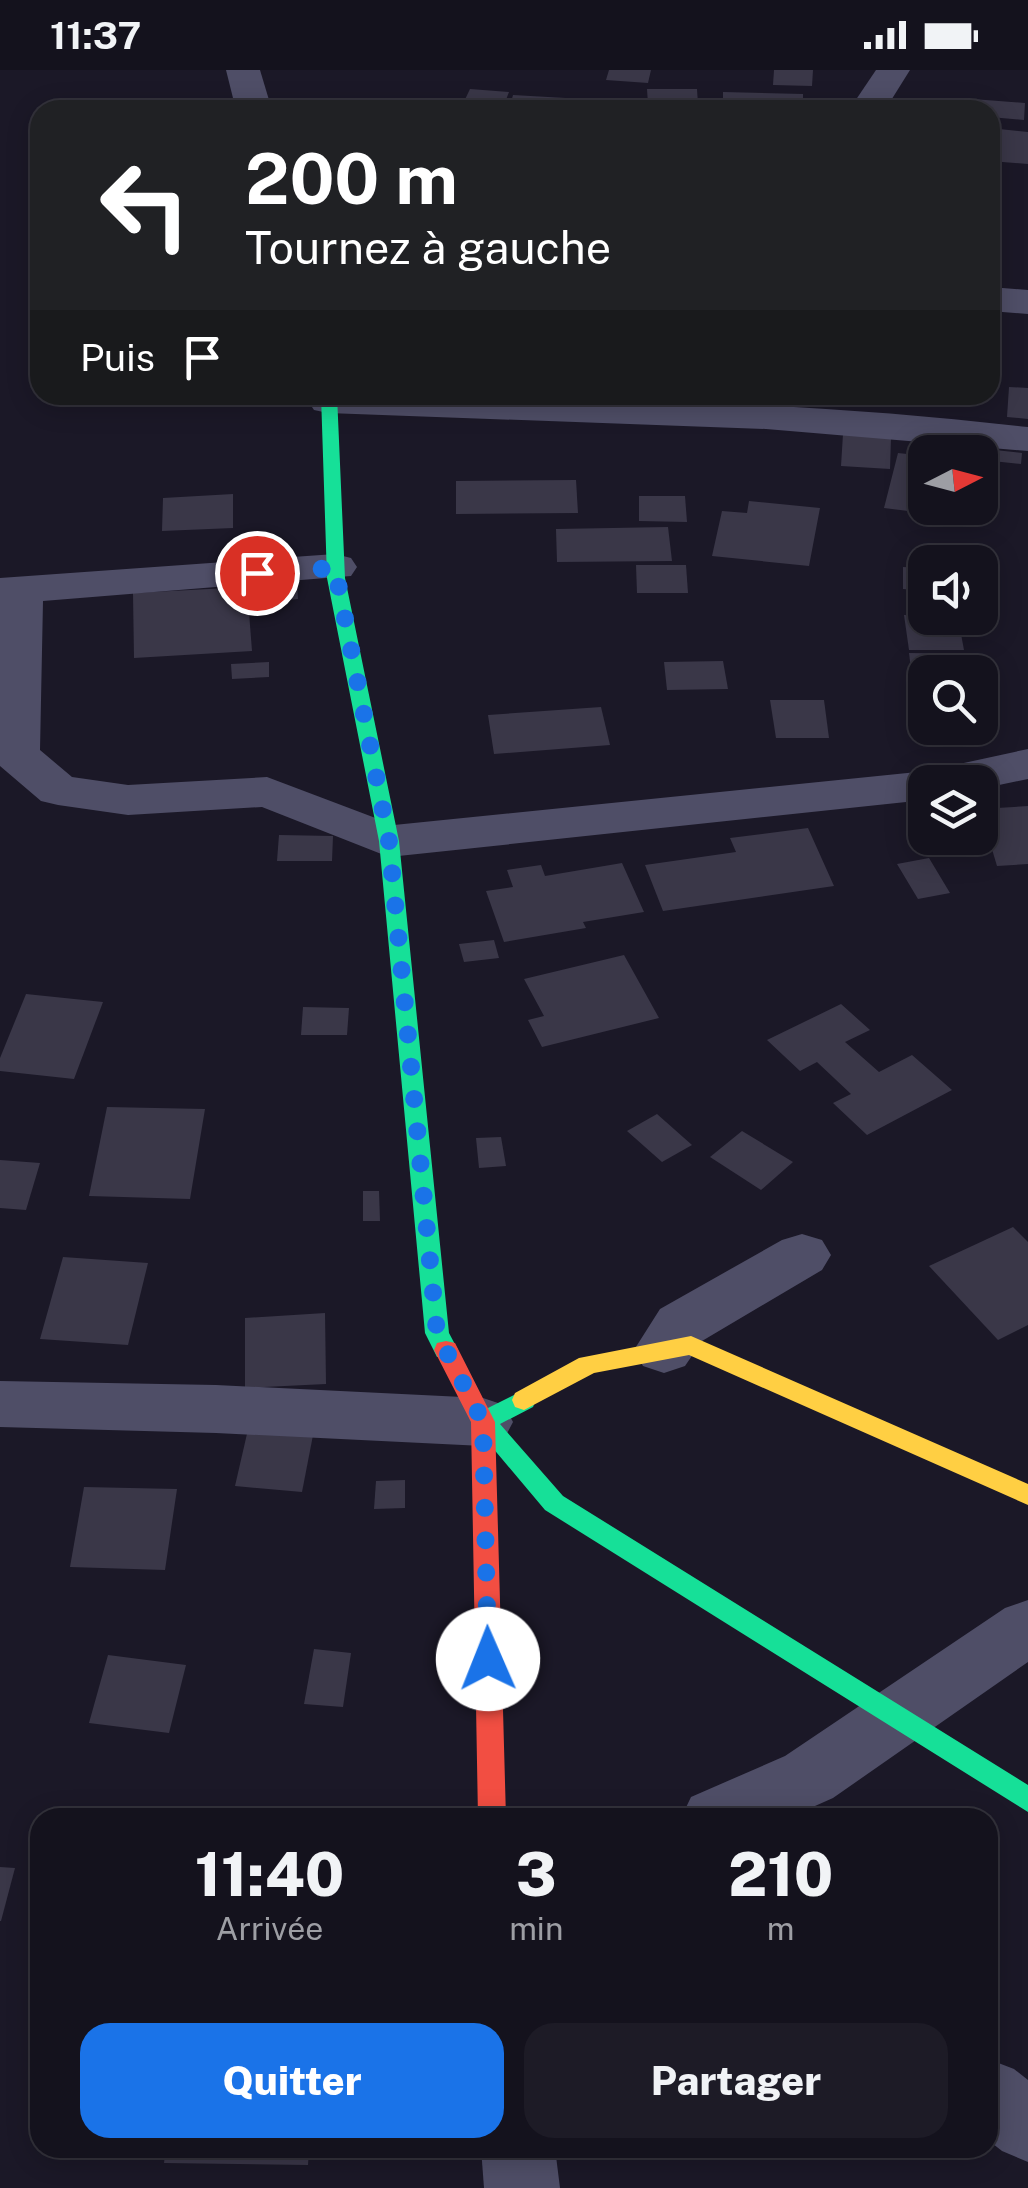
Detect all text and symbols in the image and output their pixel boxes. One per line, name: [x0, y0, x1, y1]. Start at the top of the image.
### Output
text: 11:37: [50, 13, 141, 58]
text: 200 m: [245, 137, 458, 220]
icon: left: [80, 140, 210, 270]
text: Tournez à gauche: [245, 221, 611, 274]
icon: arrive: [175, 330, 230, 385]
text: Puis: [80, 335, 155, 380]
north arrow: [908, 435, 998, 525]
map controls: [908, 435, 998, 855]
pin: [215, 531, 300, 616]
button: sound: [908, 545, 998, 635]
icon: arrive: [230, 546, 285, 601]
button: search: [908, 655, 998, 745]
button: layers: [908, 765, 998, 855]
position arrow: [436, 1607, 540, 1711]
text: 11:40: [195, 1839, 344, 1910]
text: 3: [516, 1839, 557, 1910]
text: 210: [728, 1839, 833, 1910]
text: Arrivée: [216, 1910, 323, 1947]
text: min: [509, 1910, 563, 1947]
text: m: [767, 1910, 795, 1947]
button: Quitter: [80, 2023, 504, 2138]
button: Partager: [524, 2023, 948, 2138]

